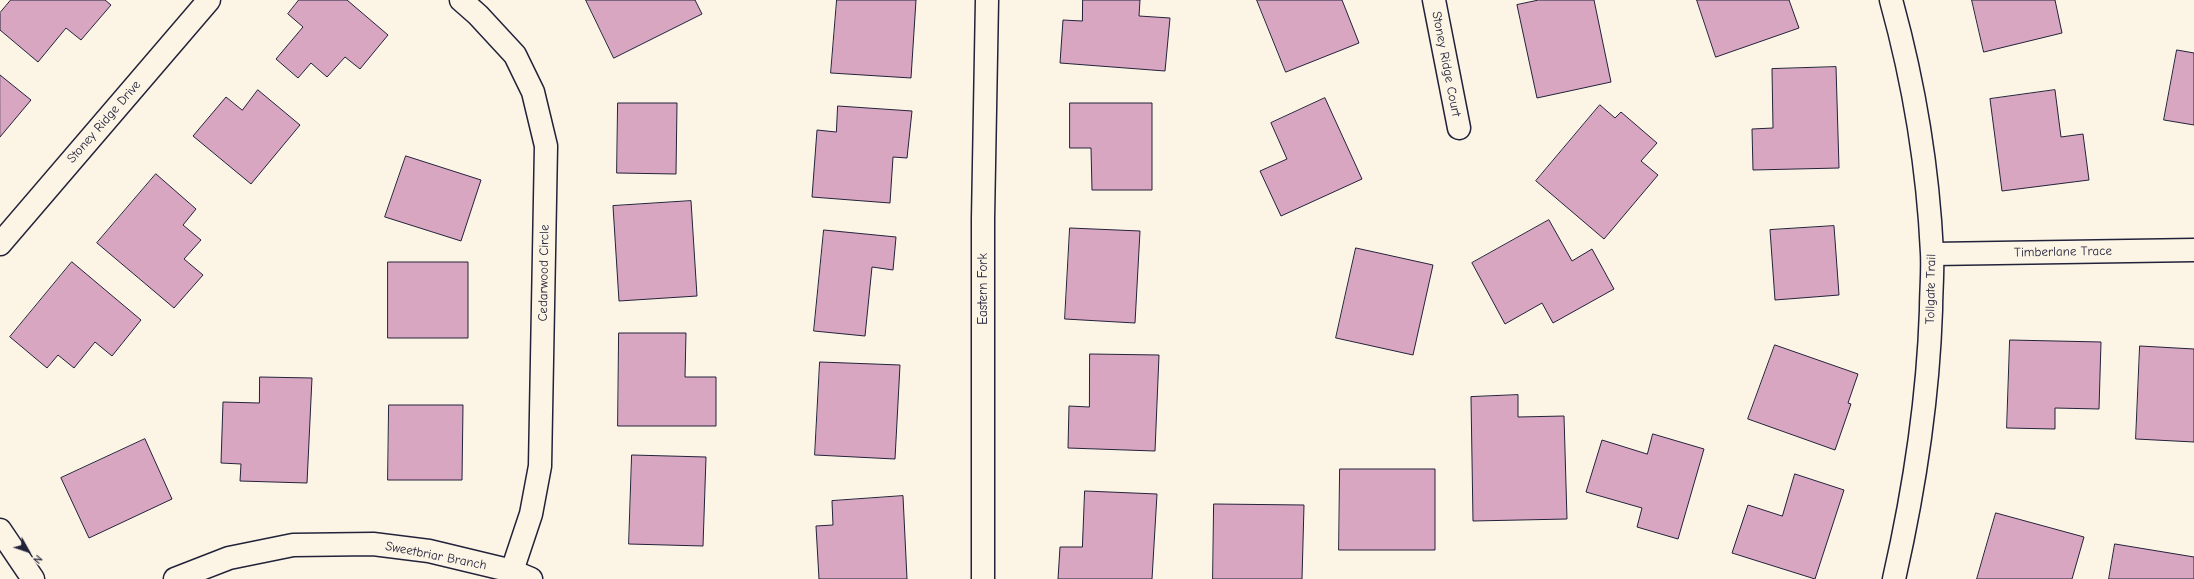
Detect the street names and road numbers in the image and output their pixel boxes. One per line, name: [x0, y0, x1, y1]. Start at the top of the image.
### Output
street label: Stoney Ridge Court: [1428, 10, 1464, 118]
street label: Stoney Ridge Drive: [64, 77, 144, 167]
street label: Cedarwood Circle: [535, 224, 553, 322]
street label: Timberlane Trace: [2014, 243, 2112, 261]
street label: Eastern Fork: [975, 253, 991, 325]
street label: Tollgate Trail: [1923, 254, 1939, 324]
street label: Sweetbriar Branch: [384, 539, 488, 573]

